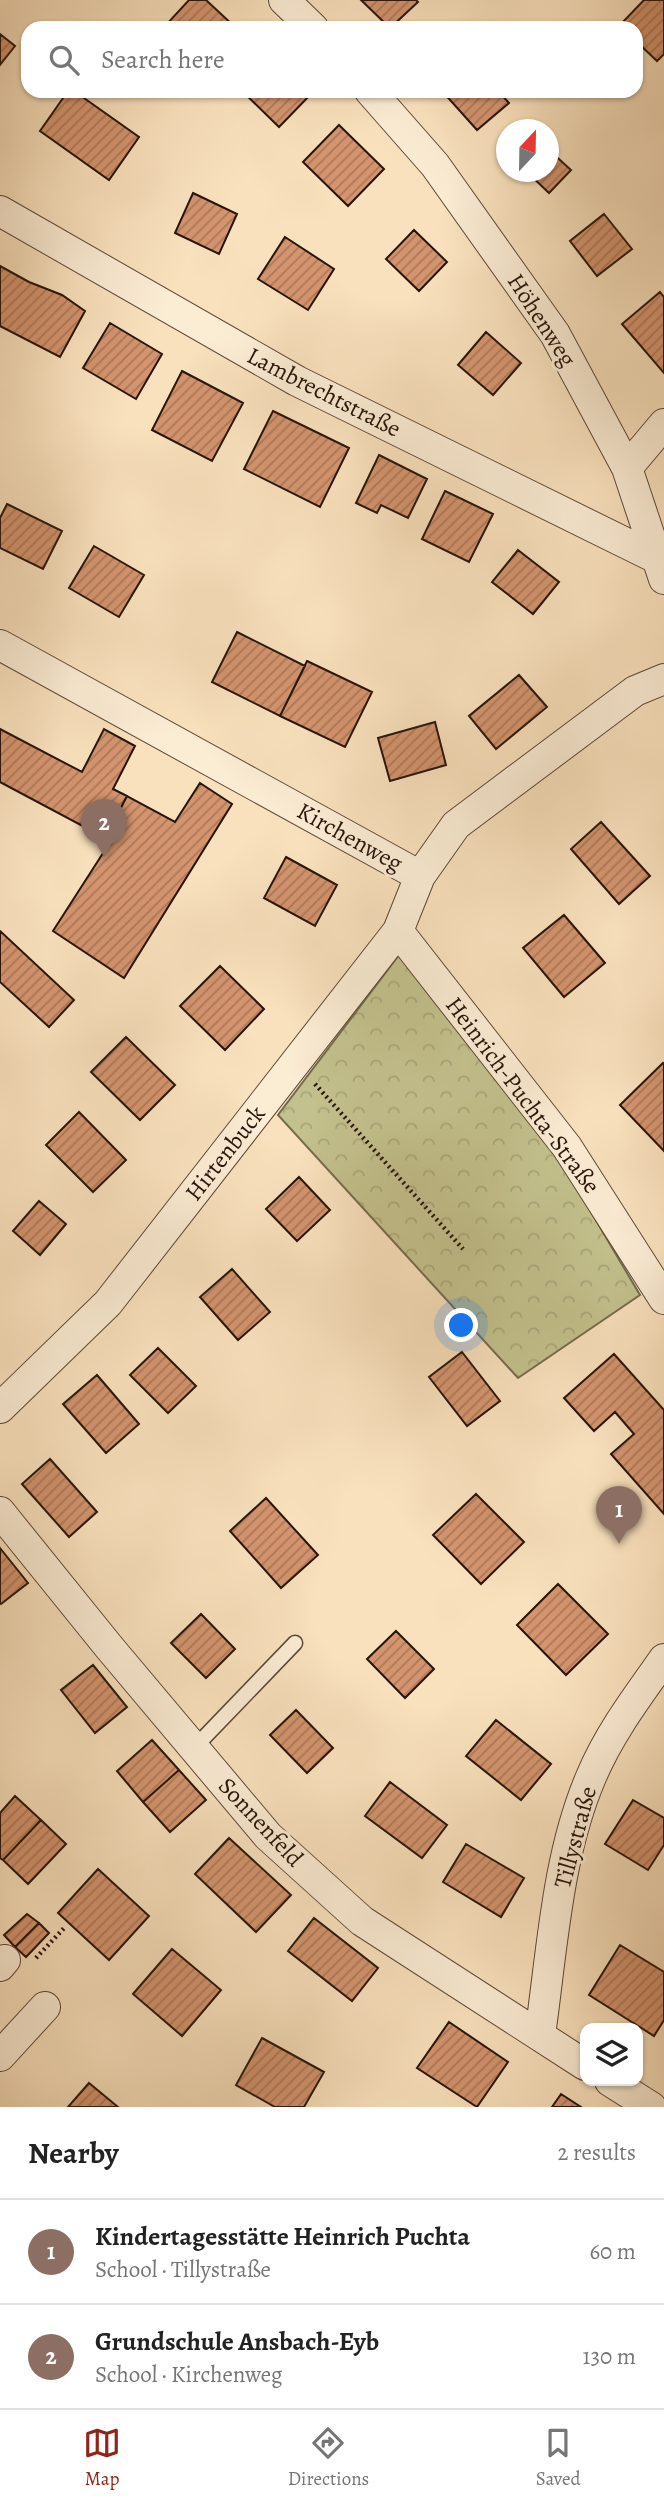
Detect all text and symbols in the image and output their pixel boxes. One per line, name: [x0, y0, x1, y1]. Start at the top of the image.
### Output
search box: [21, 21, 643, 98]
icon: search: [45, 41, 83, 79]
text: Search here: [101, 42, 225, 77]
north arrow: [496, 119, 559, 182]
street label: Höhenweg: [500, 267, 584, 373]
street label: Lambrechtstraße: [242, 339, 406, 445]
street label: Kirchenweg: [291, 795, 409, 879]
pin: 2: [81, 799, 127, 857]
street label: Heinrich-Puchta-Straße: [438, 990, 608, 1200]
street label: Hirtenbuck: [178, 1099, 272, 1207]
your location: [444, 1308, 478, 1342]
pin: 1: [596, 1486, 642, 1544]
street label: Sonnenfeld: [211, 1770, 311, 1874]
street label: Tillystraße: [546, 1783, 604, 1891]
map controls: [580, 2023, 643, 2086]
button: layers: [580, 2023, 643, 2086]
text: Nearby: [28, 2133, 119, 2173]
text: 2 results: [558, 2137, 636, 2168]
text: Kindertagesstätte Heinrich Puchta: [95, 2219, 470, 2254]
text: 1: [47, 2236, 55, 2267]
text: 60 m: [589, 2236, 636, 2267]
text: School · Tillystraße: [95, 2254, 271, 2285]
text: Grundschule Ansbach-Eyb: [95, 2324, 379, 2359]
text: 2: [45, 2341, 57, 2372]
text: 130 m: [583, 2341, 636, 2372]
text: School · Kirchenweg: [95, 2359, 282, 2390]
tab: Map: [83, 2424, 121, 2492]
tab: Directions: [288, 2424, 369, 2492]
tab: Saved: [536, 2424, 581, 2492]

